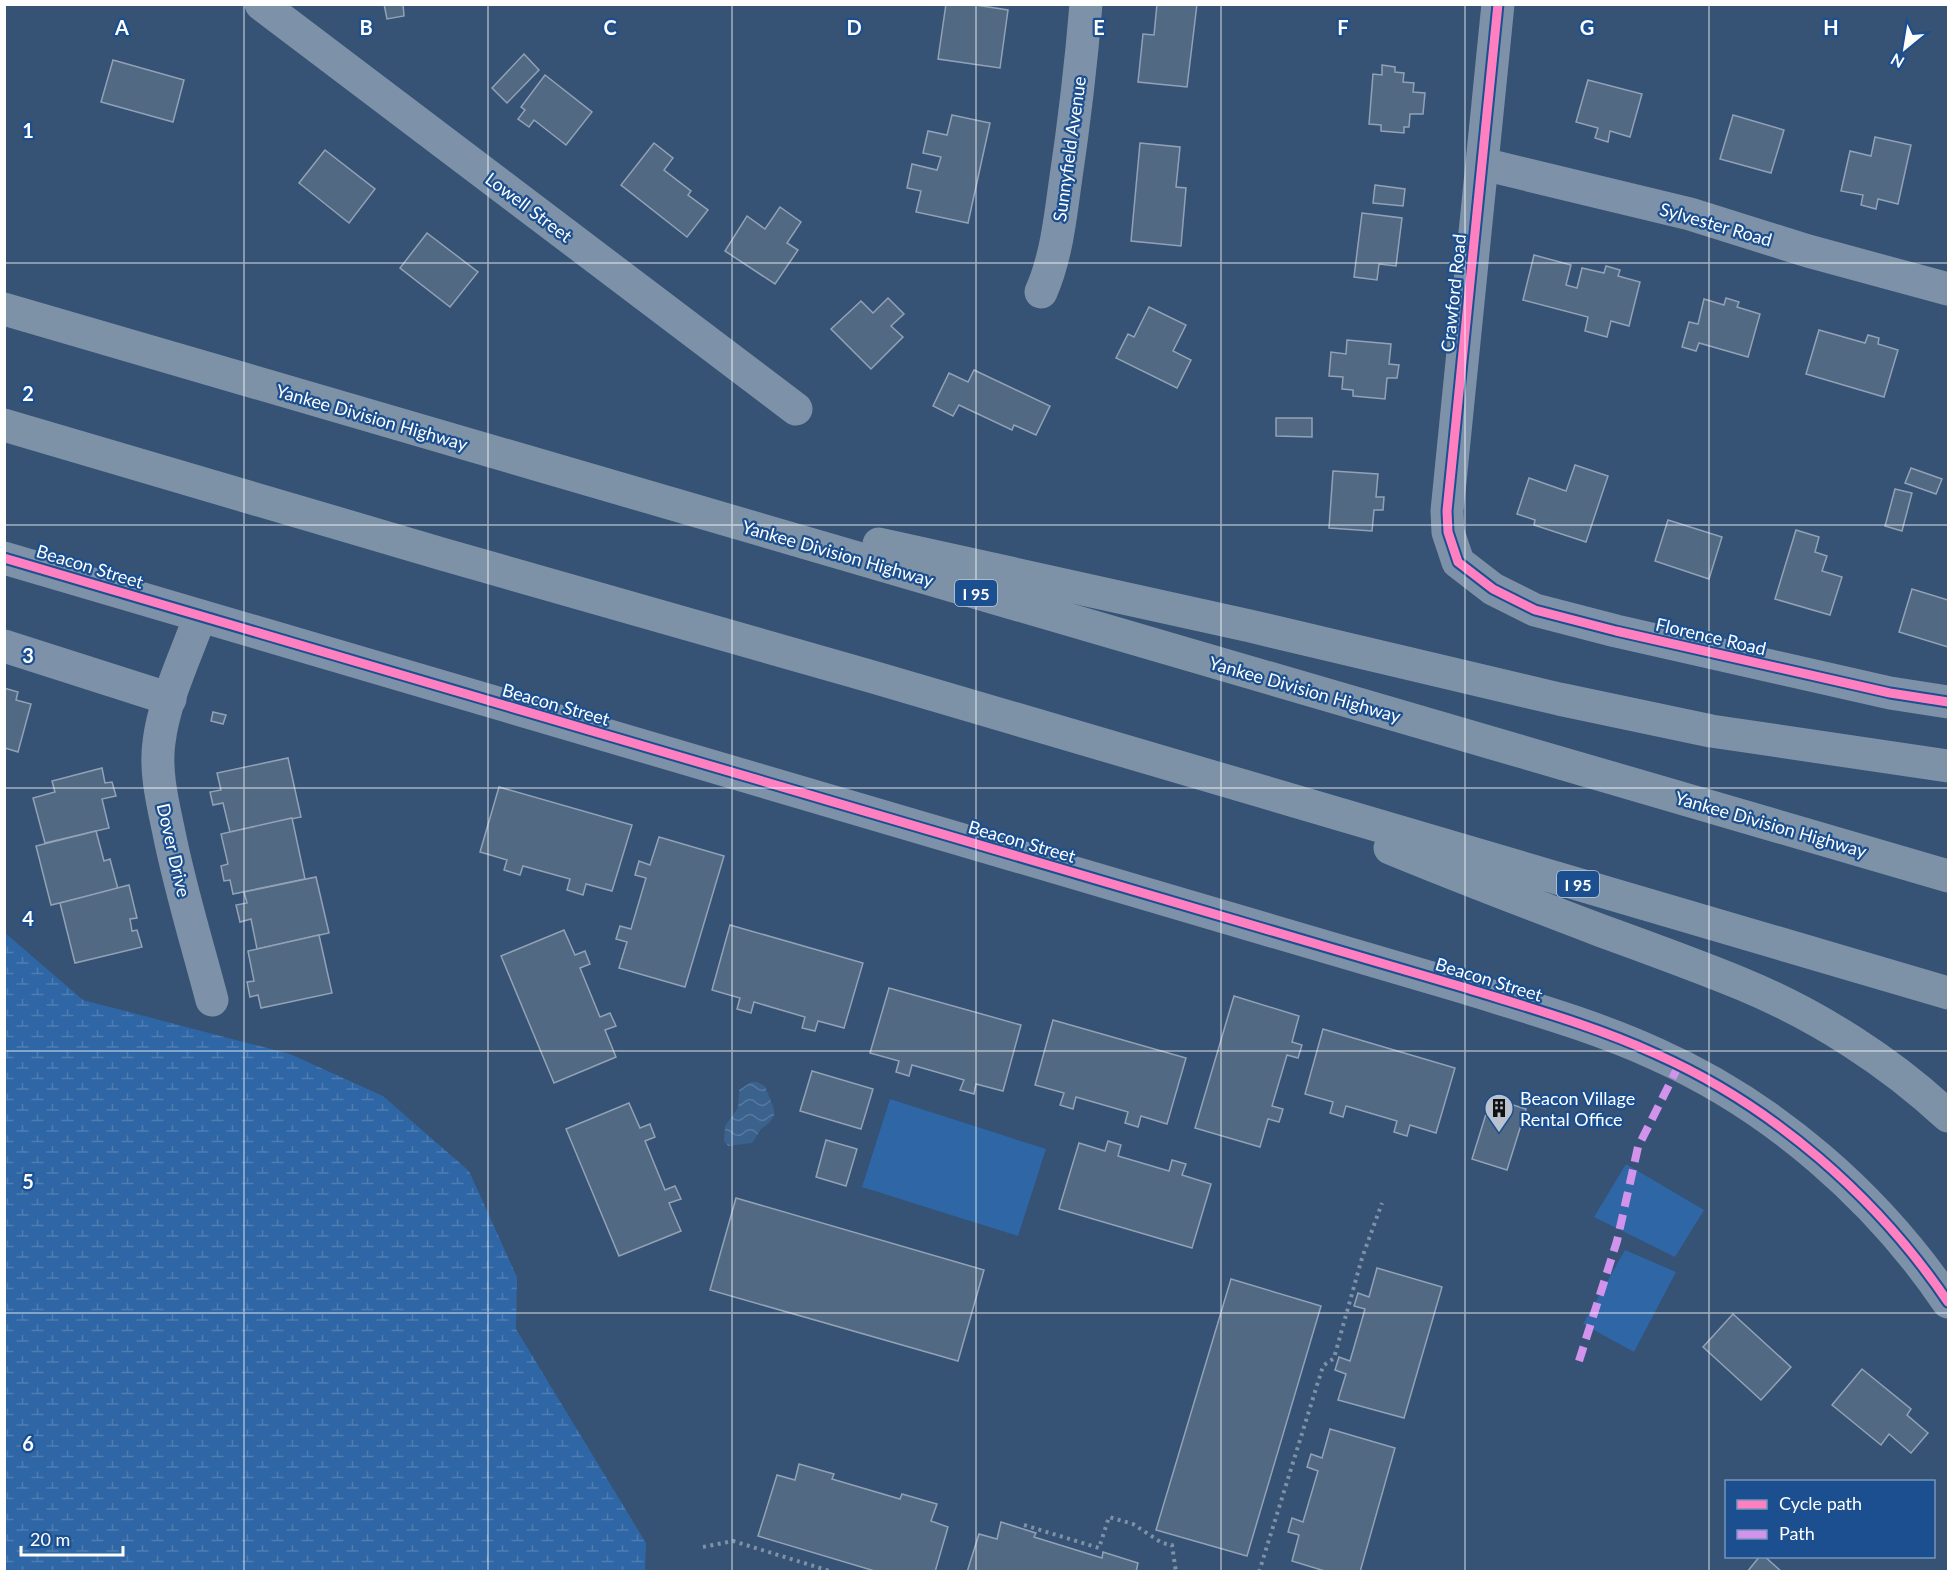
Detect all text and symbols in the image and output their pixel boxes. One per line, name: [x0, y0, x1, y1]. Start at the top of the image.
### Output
text: A: [114, 15, 129, 39]
text: B: [359, 15, 373, 39]
text: C: [603, 15, 617, 39]
text: D: [846, 15, 862, 39]
text: E: [1093, 15, 1105, 39]
text: F: [1337, 15, 1349, 39]
text: G: [1580, 15, 1594, 39]
text: H: [1823, 15, 1839, 39]
north arrow: [1875, 18, 1935, 78]
text: N: [1887, 50, 1907, 73]
street label: Sunnyfield Avenue: [1048, 75, 1090, 223]
text: 1: [22, 118, 34, 142]
street label: Lowell Street: [481, 167, 577, 247]
street label: Sylvester Road: [1657, 197, 1775, 251]
street label: Crawford Road: [1436, 233, 1470, 353]
street label: Yankee Division Highway: [274, 379, 471, 455]
text: 2: [22, 381, 34, 405]
street label: Yankee Division Highway: [740, 515, 937, 591]
street label: Beacon Street: [34, 539, 147, 593]
road number: I 95: [955, 580, 997, 606]
street label: Florence Road: [1654, 613, 1768, 659]
text: 3: [22, 643, 34, 667]
street label: Yankee Division Highway: [1207, 651, 1404, 727]
street label: Beacon Street: [500, 678, 613, 730]
street label: Yankee Division Highway: [1673, 786, 1870, 862]
street label: Dover Drive: [153, 801, 195, 899]
street label: Beacon Street: [966, 815, 1079, 867]
road number: I 95: [1557, 871, 1599, 897]
text: 4: [22, 906, 34, 930]
street label: Beacon Street: [1433, 952, 1546, 1006]
place label: Beacon Village Rental Office: [1520, 1087, 1635, 1130]
building icon: Beacon Village Rental Office: [1483, 1092, 1515, 1134]
text: 5: [22, 1169, 34, 1193]
text: 6: [22, 1431, 34, 1455]
legend: [1725, 1480, 1935, 1558]
text: Cycle path: [1779, 1492, 1862, 1514]
scale bar: [21, 1519, 123, 1557]
text: Path: [1779, 1522, 1815, 1544]
text: 20 m: [30, 1528, 70, 1550]

